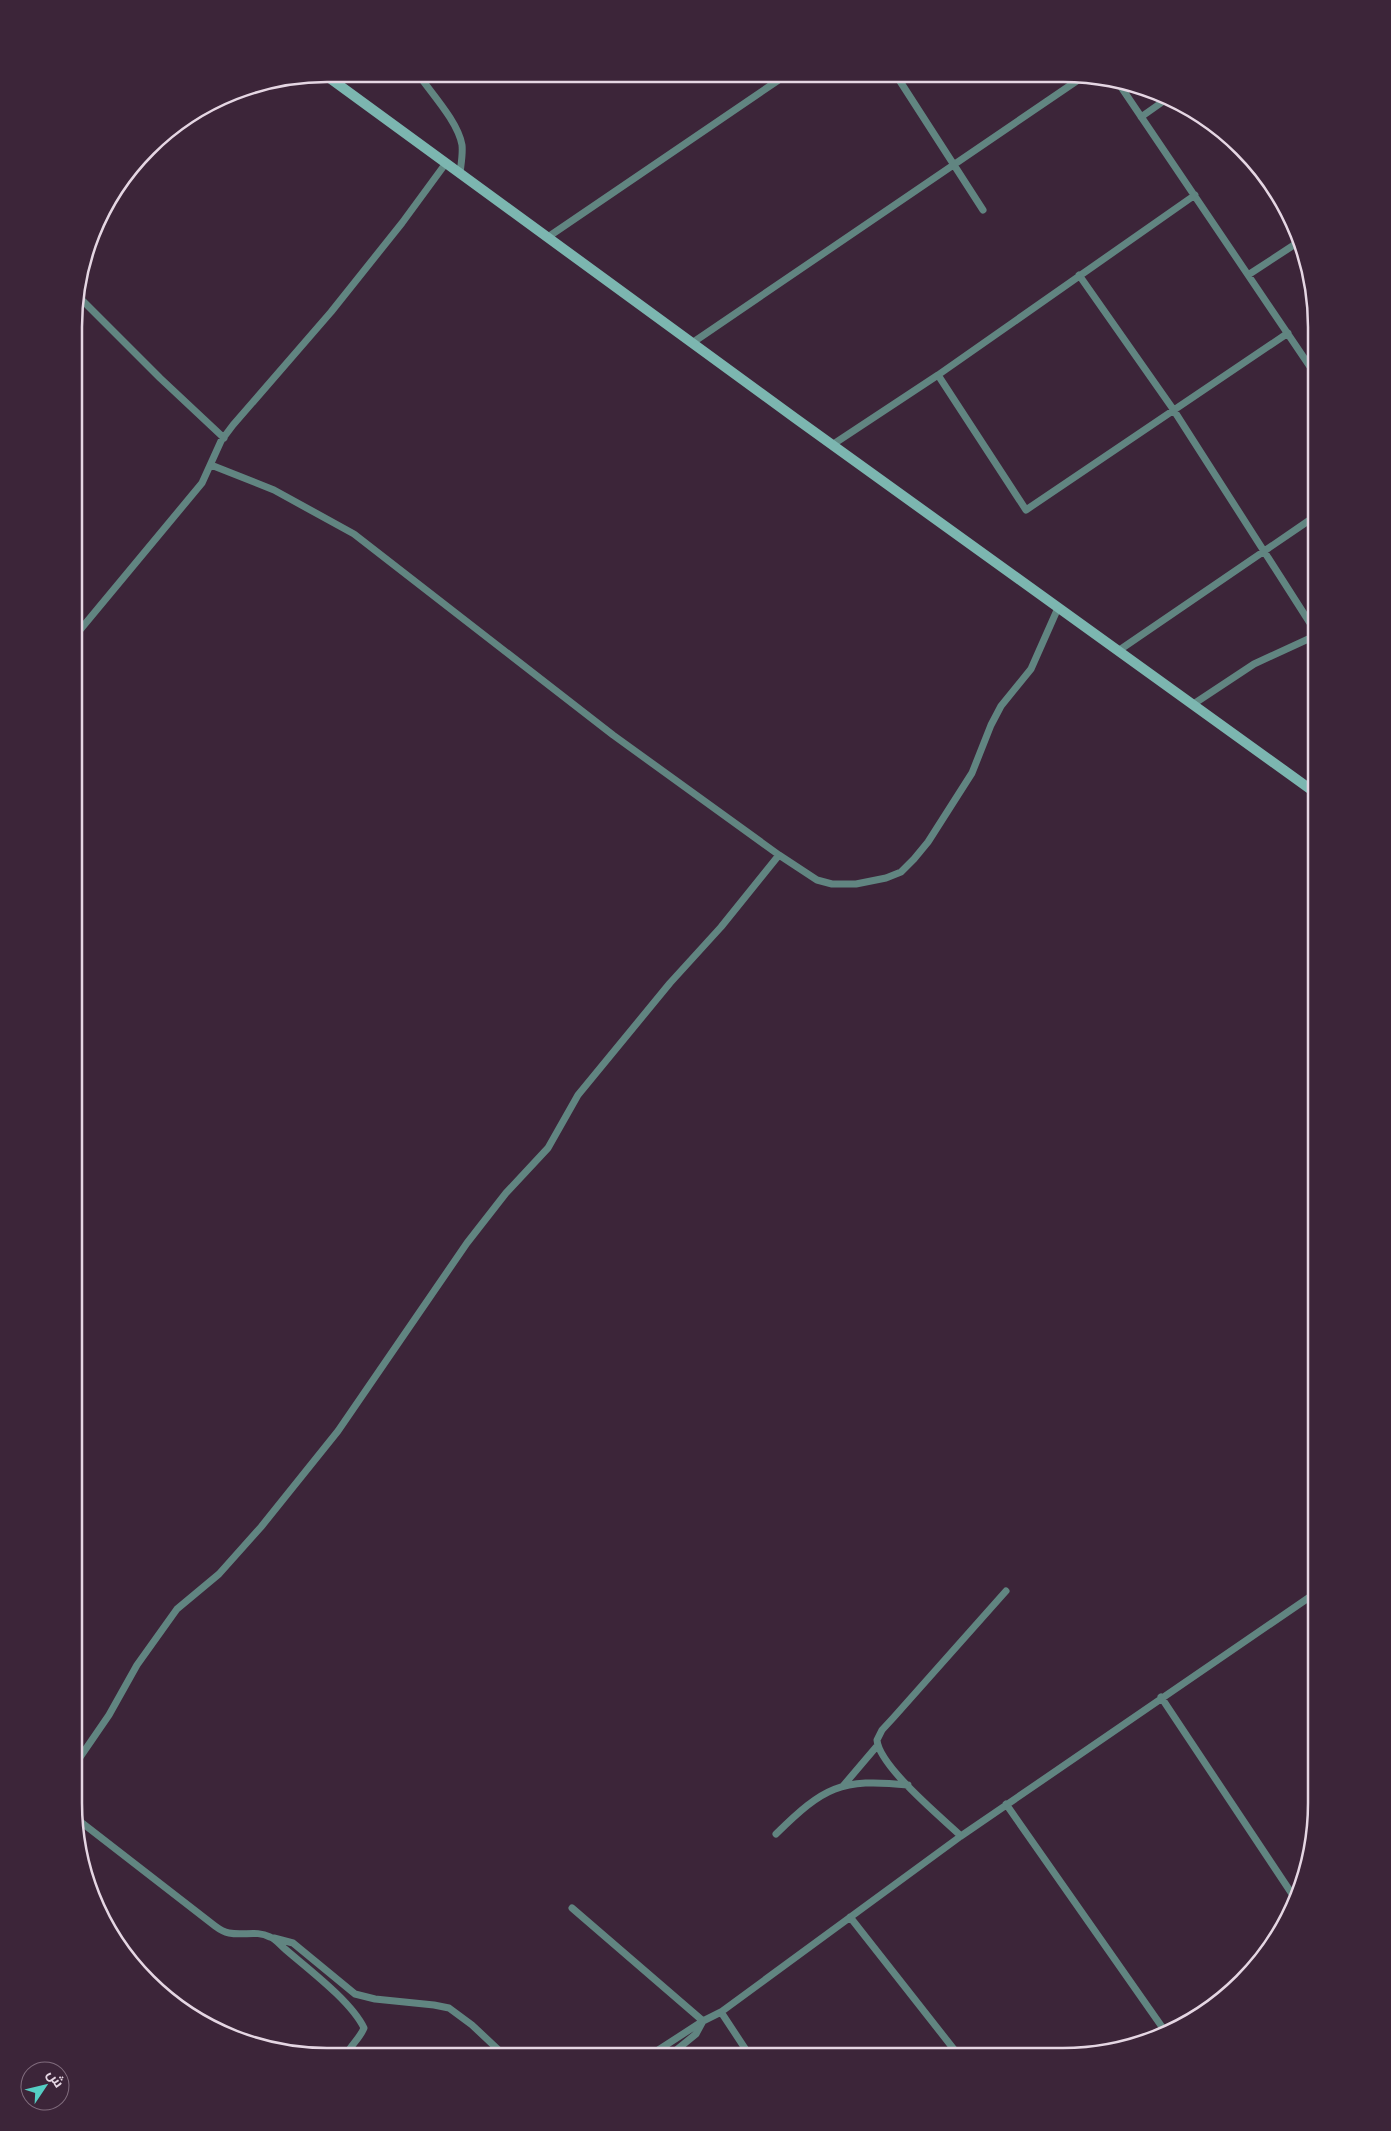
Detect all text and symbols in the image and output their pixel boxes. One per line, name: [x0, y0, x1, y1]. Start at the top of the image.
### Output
north arrow: [20, 2061, 70, 2111]
text: ش: [43, 2066, 68, 2091]

